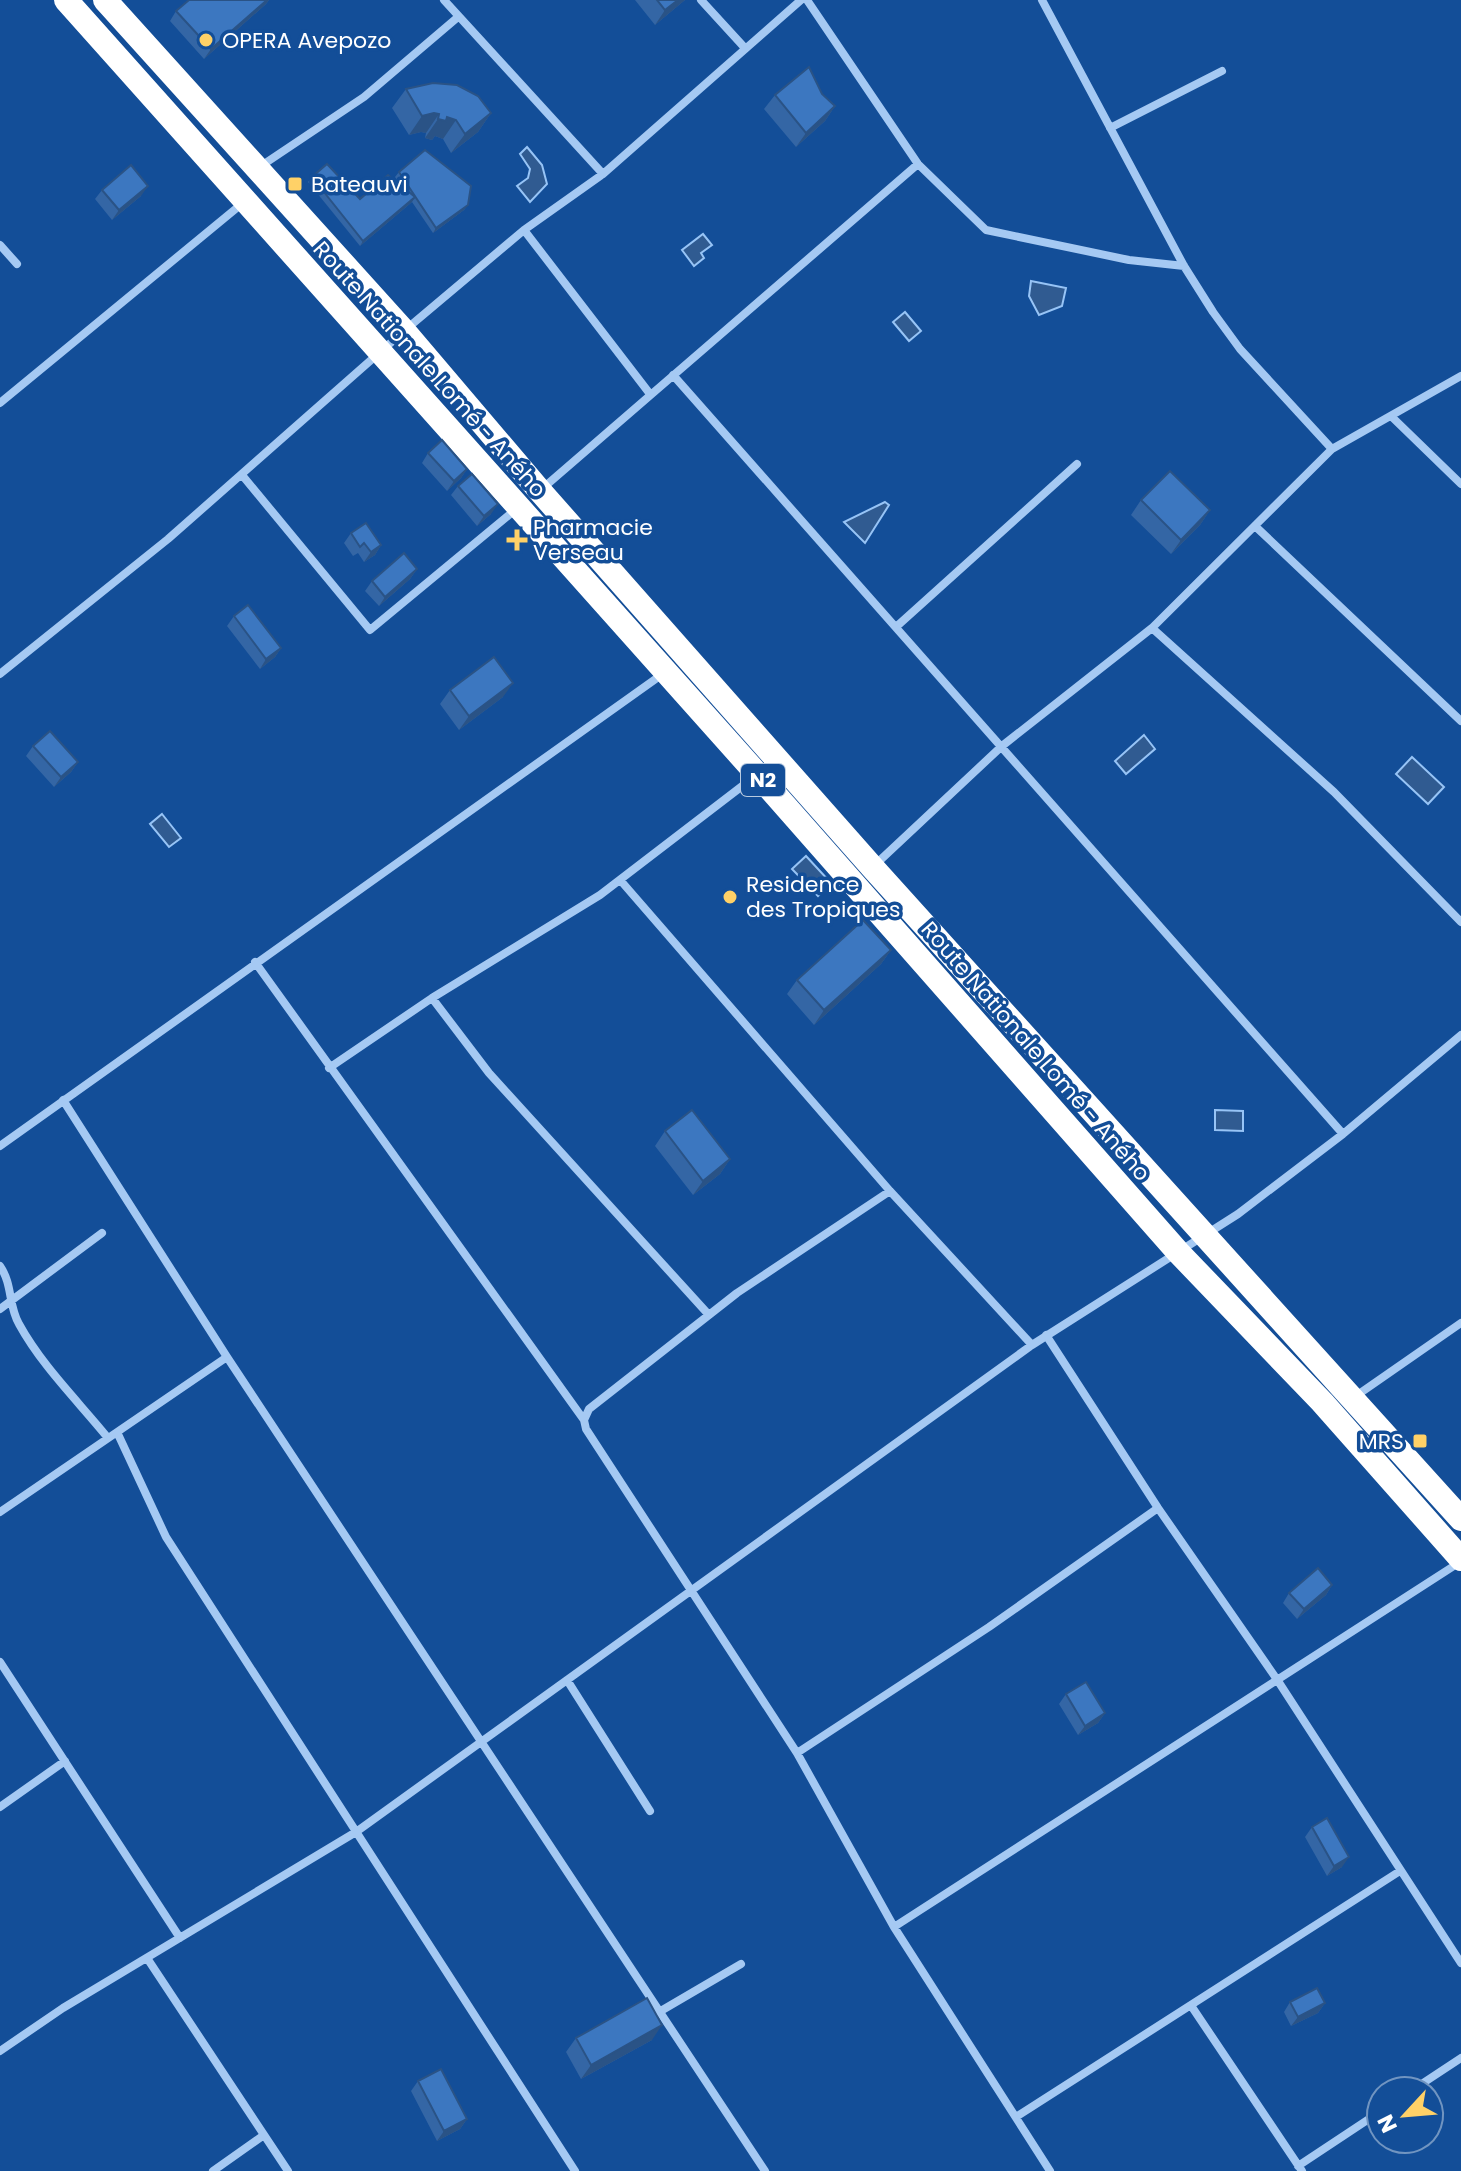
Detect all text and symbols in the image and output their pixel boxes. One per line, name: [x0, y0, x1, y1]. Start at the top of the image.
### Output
place label: OPERA Avepozo: [222, 25, 391, 56]
marker: OPERA Avepozo: [197, 31, 215, 49]
place label: Bateauvi: [311, 169, 408, 200]
marker: Bateauvi: [286, 175, 304, 193]
street label: Route Nationale Lomé - Aného: [306, 234, 553, 504]
place label: Pharmacie Verseau: [533, 512, 653, 568]
marker: Pharmacie Verseau: [508, 531, 526, 549]
road number: N2: [741, 764, 785, 796]
place label: Residence des Tropiques: [746, 869, 900, 925]
marker: Residence des Tropiques: [721, 888, 739, 906]
street label: Route Nationale Lomé - Aného: [914, 915, 1157, 1188]
place label: MRS: [1359, 1426, 1404, 1457]
marker: MRS: [1411, 1432, 1429, 1450]
north arrow: [1365, 2075, 1445, 2155]
text: N: [1370, 2109, 1405, 2138]

